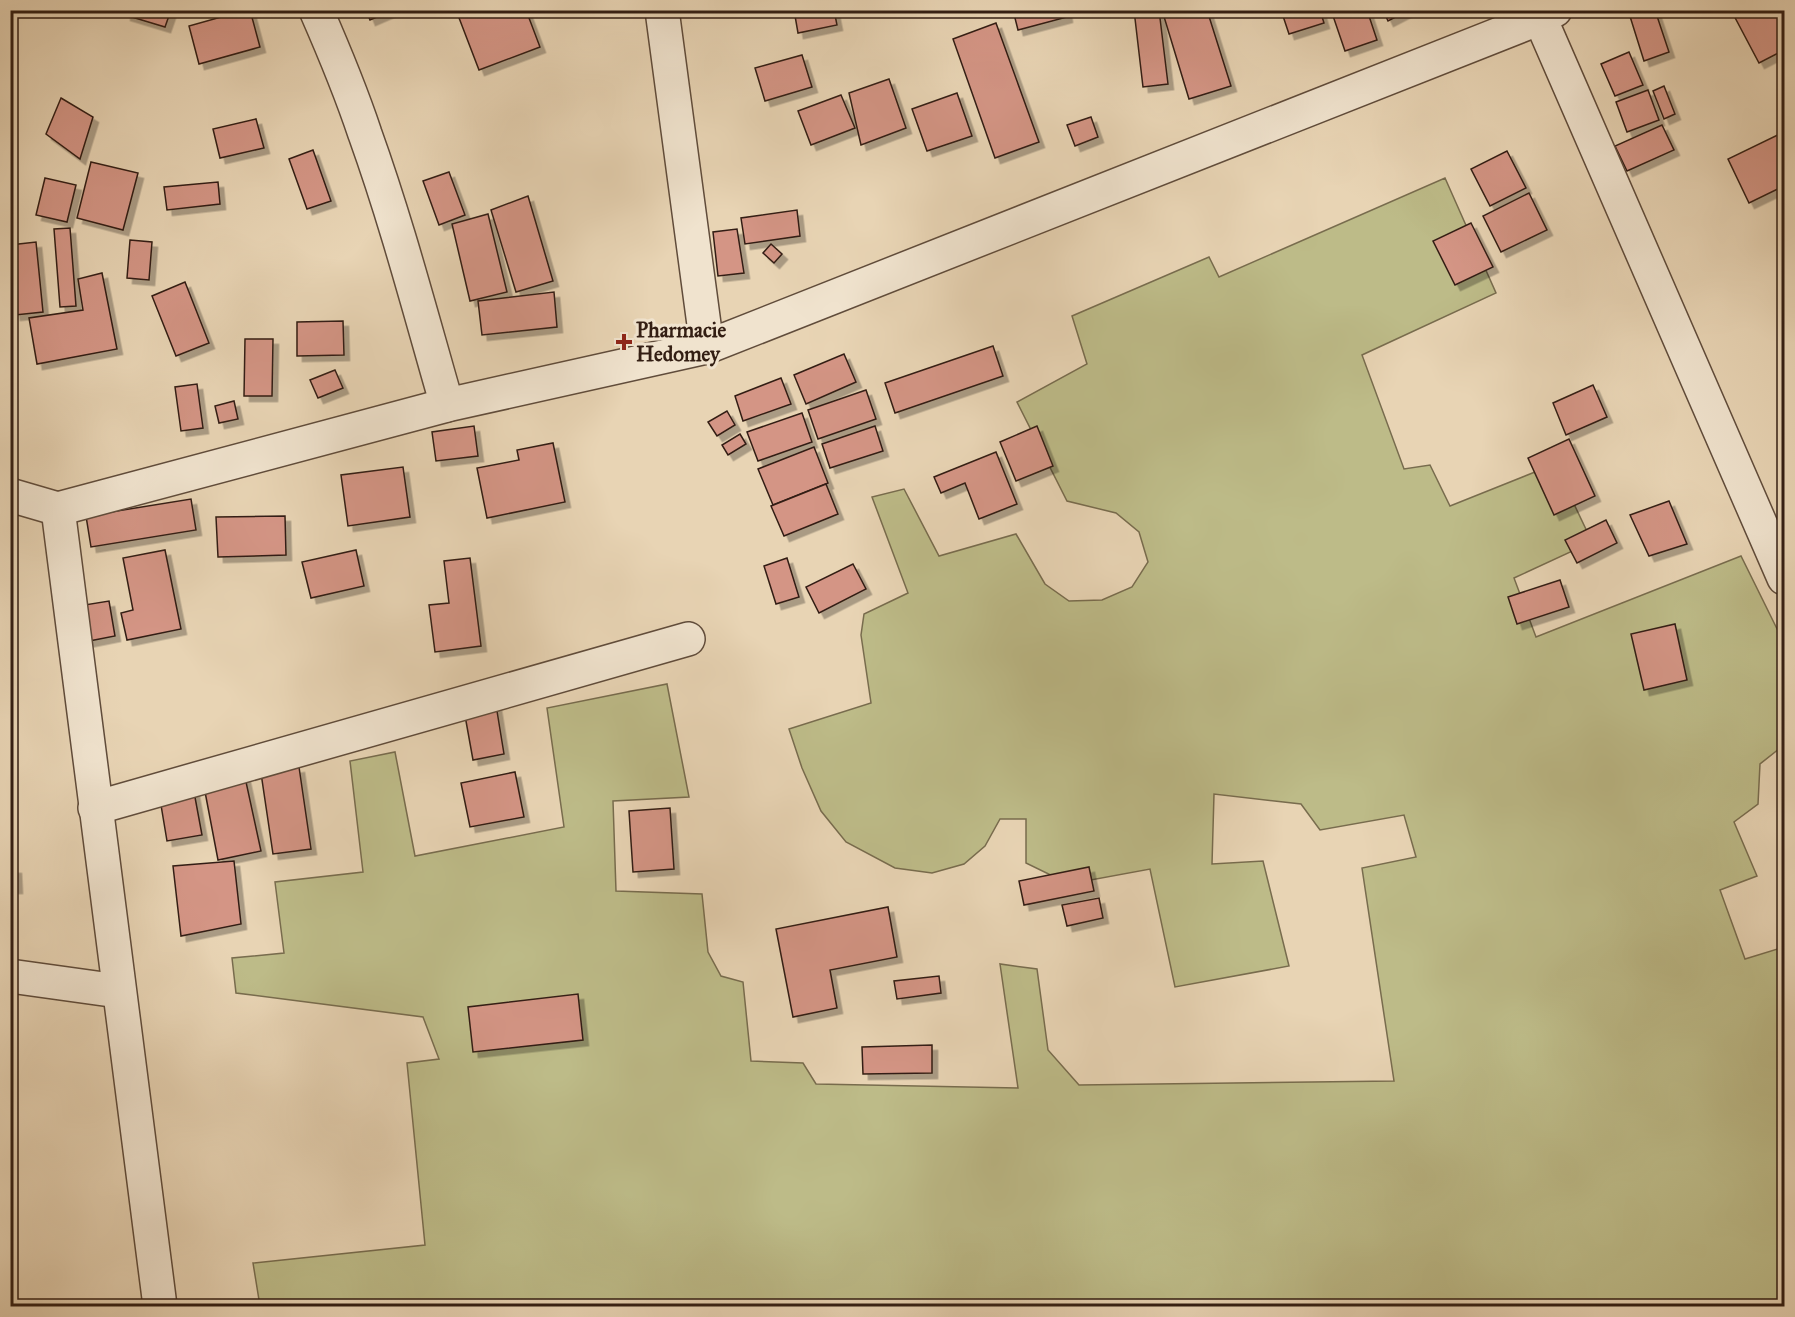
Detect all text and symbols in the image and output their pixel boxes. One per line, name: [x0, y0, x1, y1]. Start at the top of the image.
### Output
place label: Pharmacie Hedomey: [636, 317, 726, 367]
marker: Pharmacie Hedomey: [617, 335, 631, 349]

